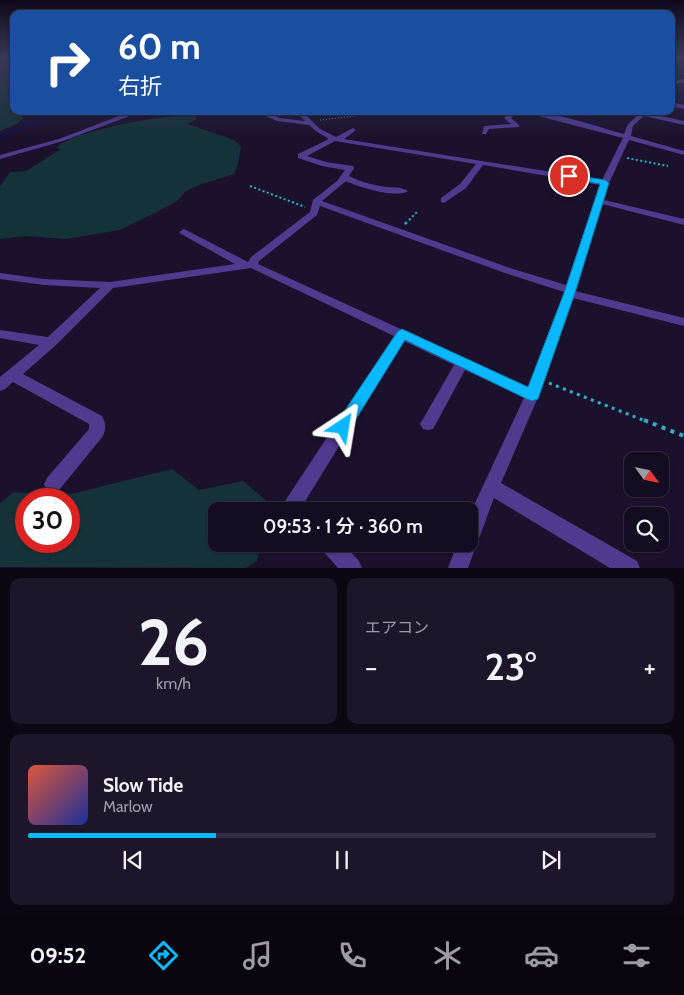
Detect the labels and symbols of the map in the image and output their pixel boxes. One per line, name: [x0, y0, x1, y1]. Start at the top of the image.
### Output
pin: [548, 155, 590, 197]
position arrow: [316, 400, 368, 452]
north arrow: [624, 452, 669, 498]
speed limit sign: 30: [15, 488, 80, 553]

